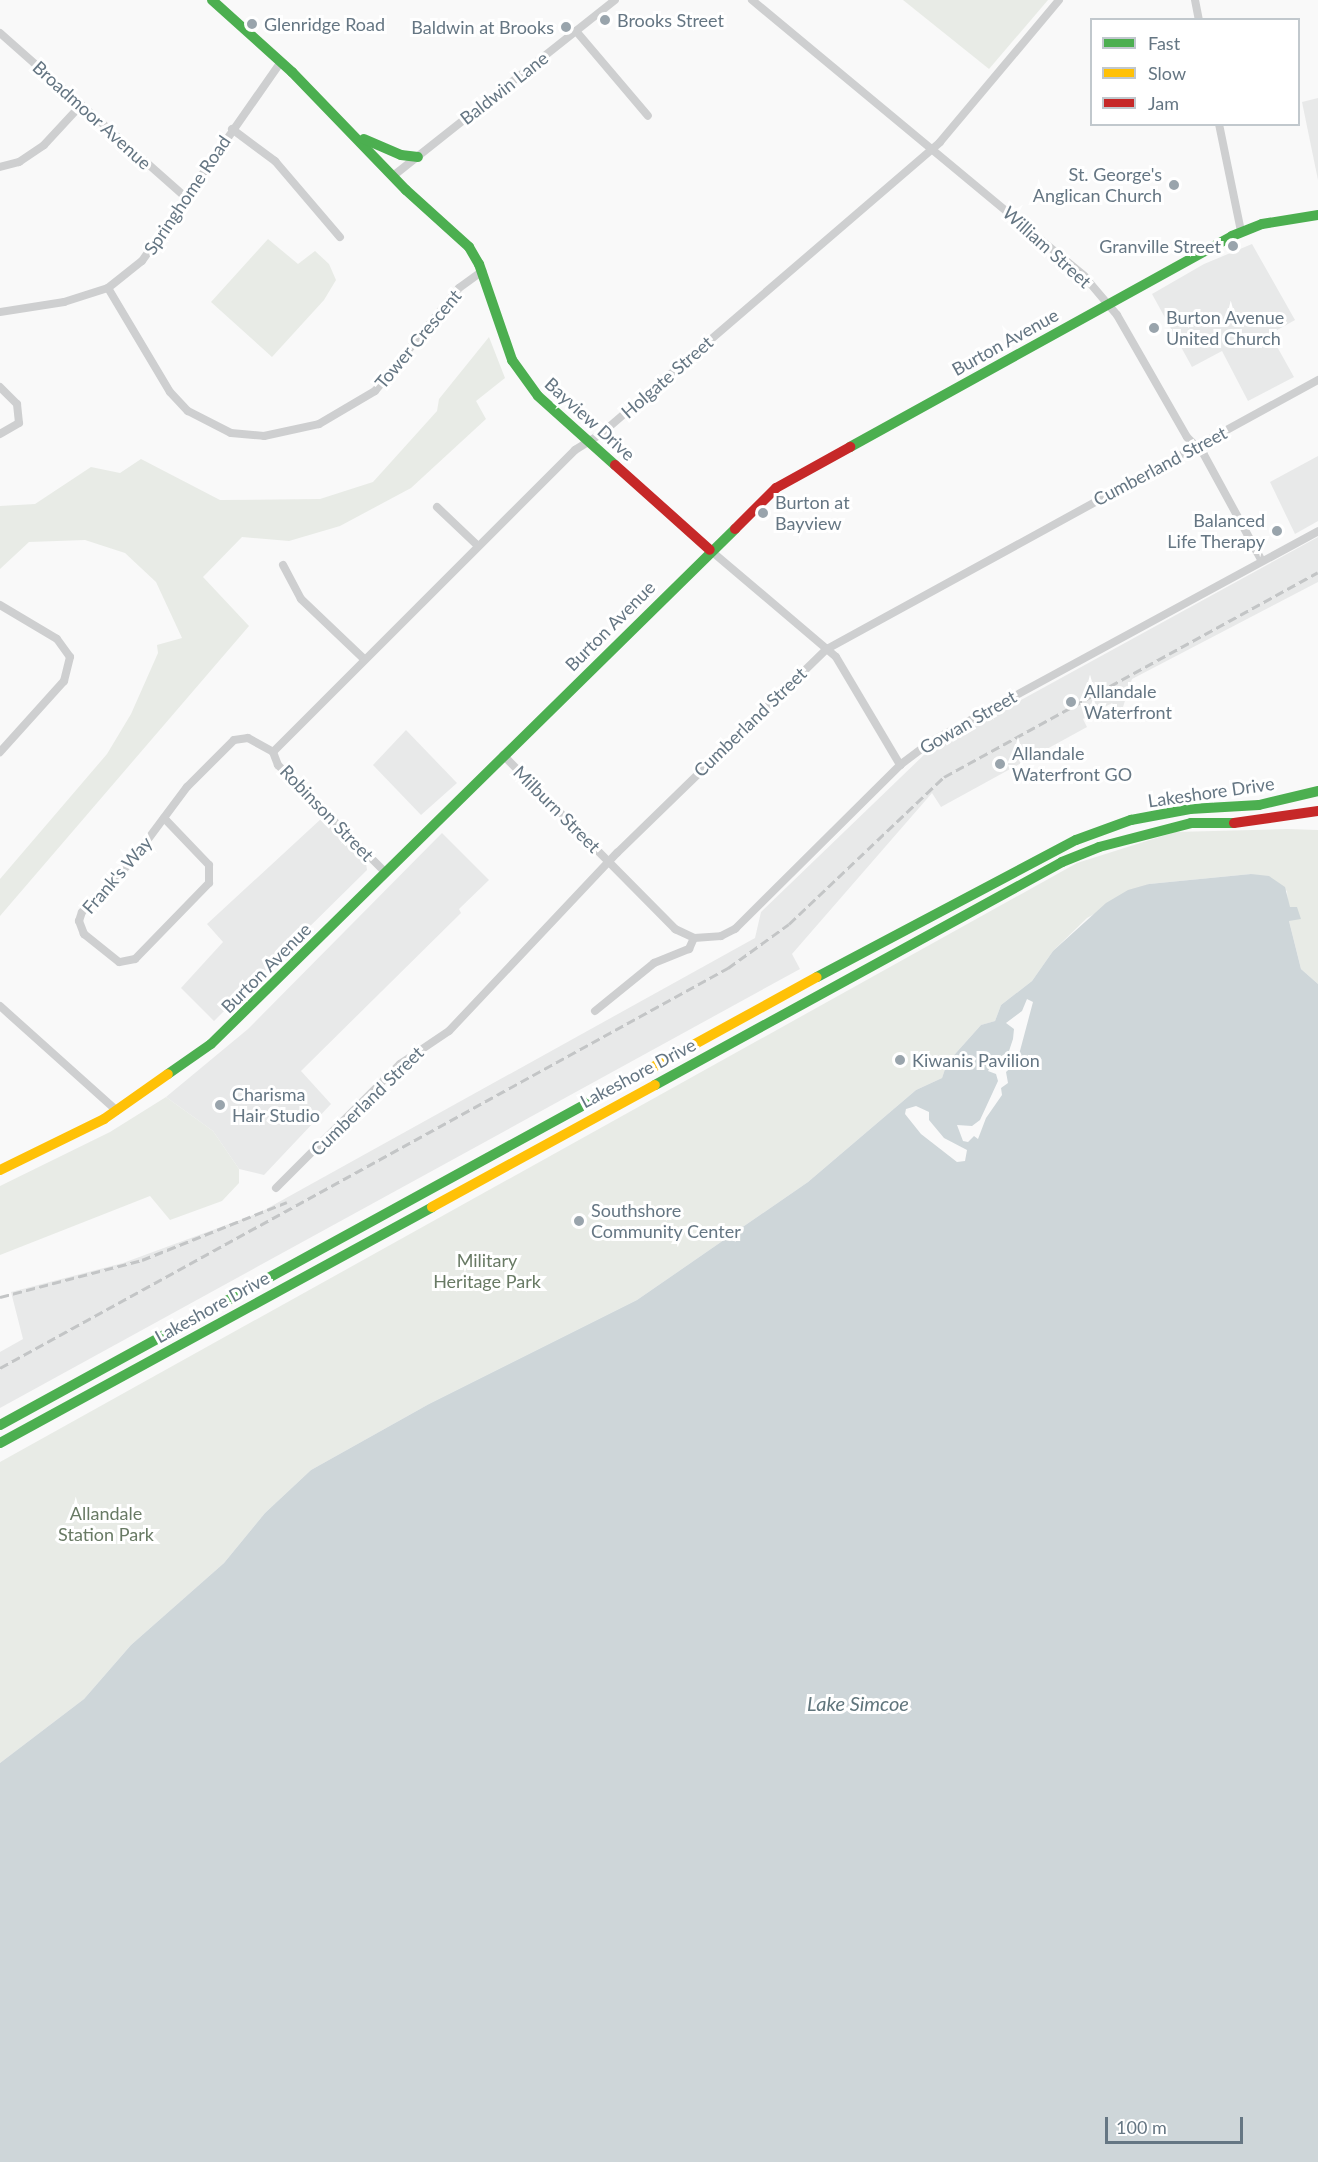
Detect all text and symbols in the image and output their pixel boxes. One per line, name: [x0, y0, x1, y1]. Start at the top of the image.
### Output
place label: Brooks Street: [617, 9, 724, 31]
place label: Glenridge Road: [264, 13, 385, 35]
marker: Brooks Street: [598, 13, 612, 27]
place label: Baldwin at Brooks: [411, 16, 554, 38]
marker: Glenridge Road: [245, 17, 259, 31]
legend: [1090, 18, 1300, 126]
marker: Baldwin at Brooks: [559, 20, 573, 34]
text: Fast: [1148, 32, 1180, 54]
street label: Baldwin Lane: [456, 47, 552, 129]
street label: Broadmoor Avenue: [28, 56, 156, 174]
text: Slow: [1148, 62, 1186, 84]
text: Jam: [1148, 92, 1179, 114]
street label: Springhome Road: [139, 131, 235, 259]
place label: St. George's Anglican Church: [1033, 164, 1162, 207]
marker: St. George's Anglican Church: [1167, 178, 1181, 192]
street label: William Street: [998, 202, 1096, 292]
place label: Granville Street: [1099, 235, 1221, 257]
marker: Granville Street: [1226, 239, 1240, 253]
street label: Tower Crescent: [370, 285, 466, 393]
street label: Burton Avenue: [948, 304, 1062, 380]
place label: Burton Avenue United Church: [1166, 307, 1285, 350]
marker: Burton Avenue United Church: [1147, 321, 1161, 335]
street label: Holgate Street: [617, 331, 717, 423]
street label: Bayview Drive: [540, 373, 640, 465]
street label: Cumberland Street: [1090, 422, 1230, 510]
place label: Burton at Bayview: [775, 492, 850, 534]
marker: Burton at Bayview: [756, 506, 770, 520]
place label: Balanced Life Therapy: [1167, 510, 1265, 552]
marker: Balanced Life Therapy: [1270, 524, 1284, 538]
street label: Burton Avenue: [560, 576, 660, 676]
street label: Cumberland Street: [689, 663, 811, 781]
place label: Allandale Waterfront: [1084, 681, 1172, 724]
street label: Gowan Street: [916, 686, 1020, 758]
marker: Allandale Waterfront: [1062, 693, 1080, 711]
place label: Allandale Waterfront GO: [1012, 743, 1132, 786]
marker: Allandale Waterfront GO: [993, 757, 1007, 771]
street label: Robinson Street: [276, 760, 378, 866]
street label: Milburn Street: [509, 761, 605, 857]
street label: Lakeshore Drive: [1146, 772, 1276, 812]
street label: Frank's Way: [78, 832, 156, 918]
street label: Burton Avenue: [216, 918, 316, 1018]
street label: Lakeshore Drive: [577, 1034, 699, 1112]
street label: Cumberland Street: [306, 1042, 428, 1160]
place label: Kiwanis Pavilion: [912, 1049, 1040, 1071]
marker: Kiwanis Pavilion: [893, 1053, 907, 1067]
place label: Charisma Hair Studio: [232, 1084, 320, 1126]
marker: Charisma Hair Studio: [213, 1098, 227, 1112]
place label: Southshore Community Center: [591, 1200, 741, 1242]
marker: Southshore Community Center: [572, 1214, 586, 1228]
park label: Military Heritage Park: [433, 1250, 541, 1292]
street label: Lakeshore Drive: [151, 1267, 273, 1347]
park label: Allandale Station Park: [58, 1503, 154, 1546]
water label: Lake Simcoe: [807, 1691, 909, 1715]
scale bar: [1108, 2105, 1246, 2143]
text: 100 m: [1116, 2116, 1167, 2138]

